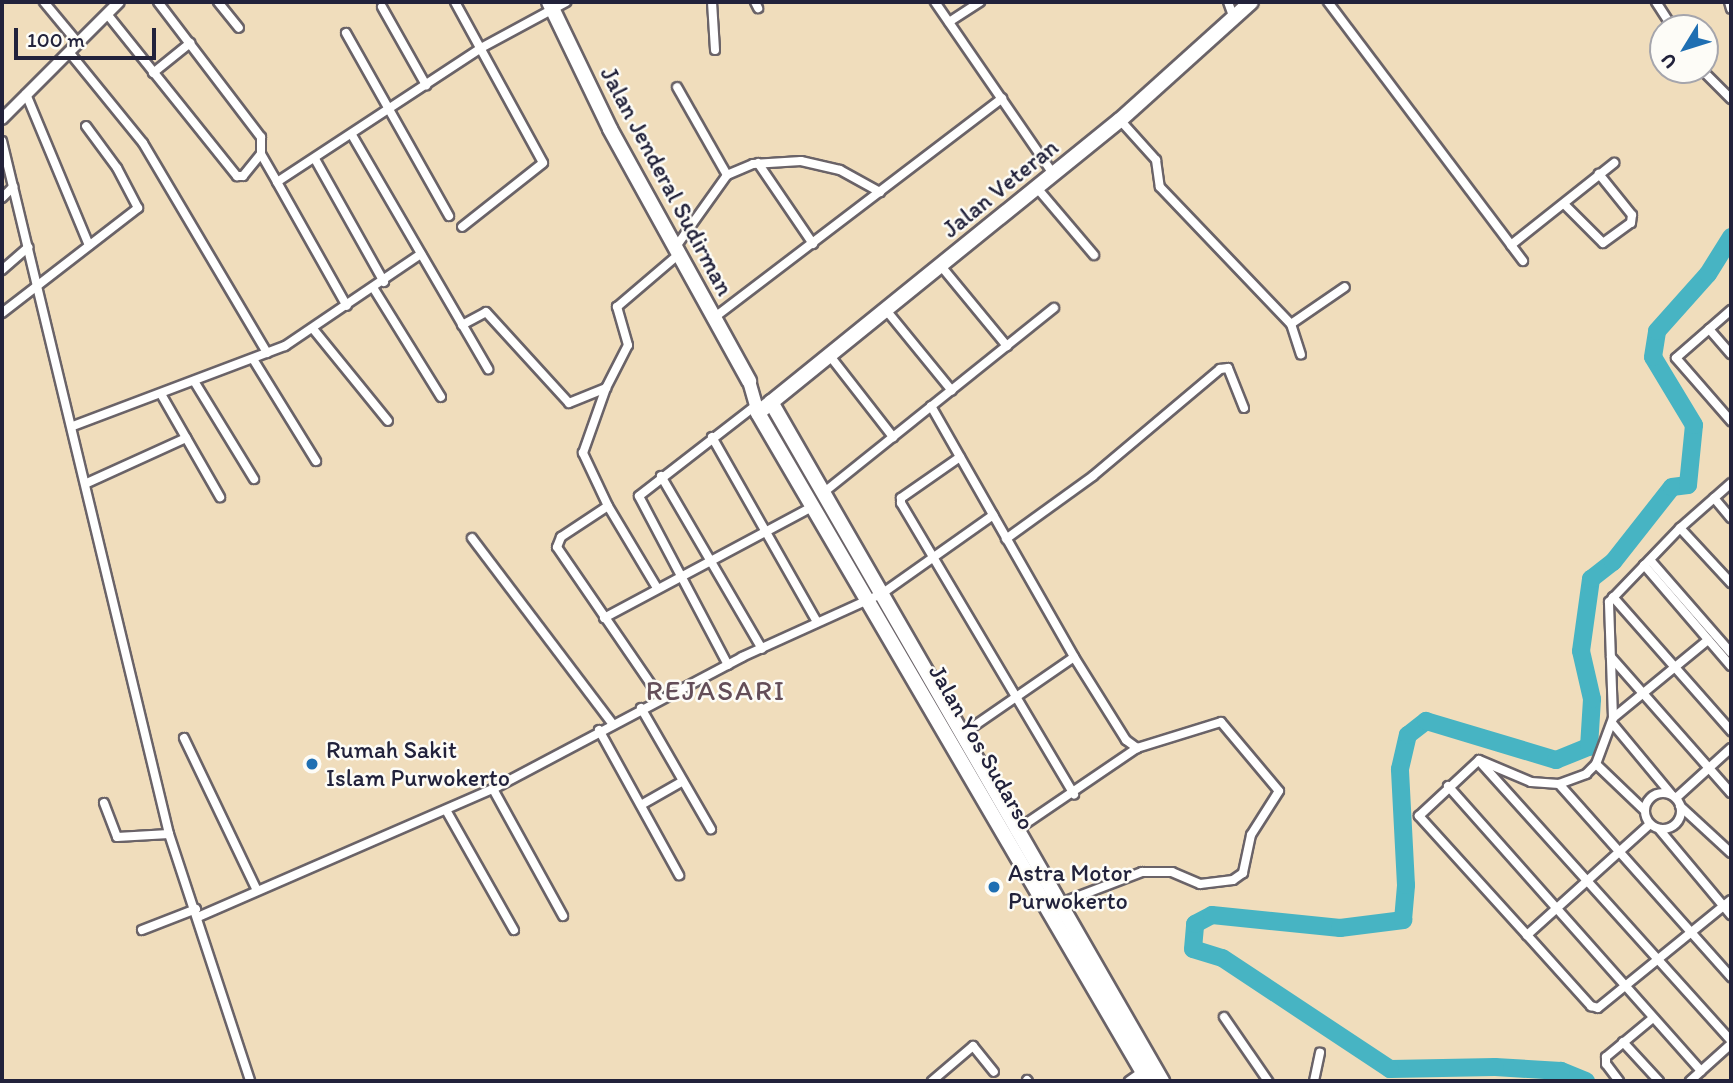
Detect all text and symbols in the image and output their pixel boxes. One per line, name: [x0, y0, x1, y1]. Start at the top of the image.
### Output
scale bar: [18, 14, 159, 58]
north arrow: [1649, 14, 1719, 84]
text: 100 m: [27, 27, 85, 52]
text: U: [1656, 49, 1682, 73]
street label: Jalan Jenderal Sudirman: [594, 61, 740, 301]
street label: Jalan Veteran: [936, 133, 1064, 243]
street label: Jalan Yos Sudarso: [923, 660, 1041, 834]
district label: REJASARI: [647, 673, 785, 707]
place label: Rumah Sakit Islam Purwokerto: [326, 736, 510, 792]
marker: Rumah Sakit Islam Purwokerto: [304, 756, 320, 772]
place label: Astra Motor Purwokerto: [1008, 859, 1132, 915]
marker: Astra Motor Purwokerto: [986, 879, 1002, 895]

